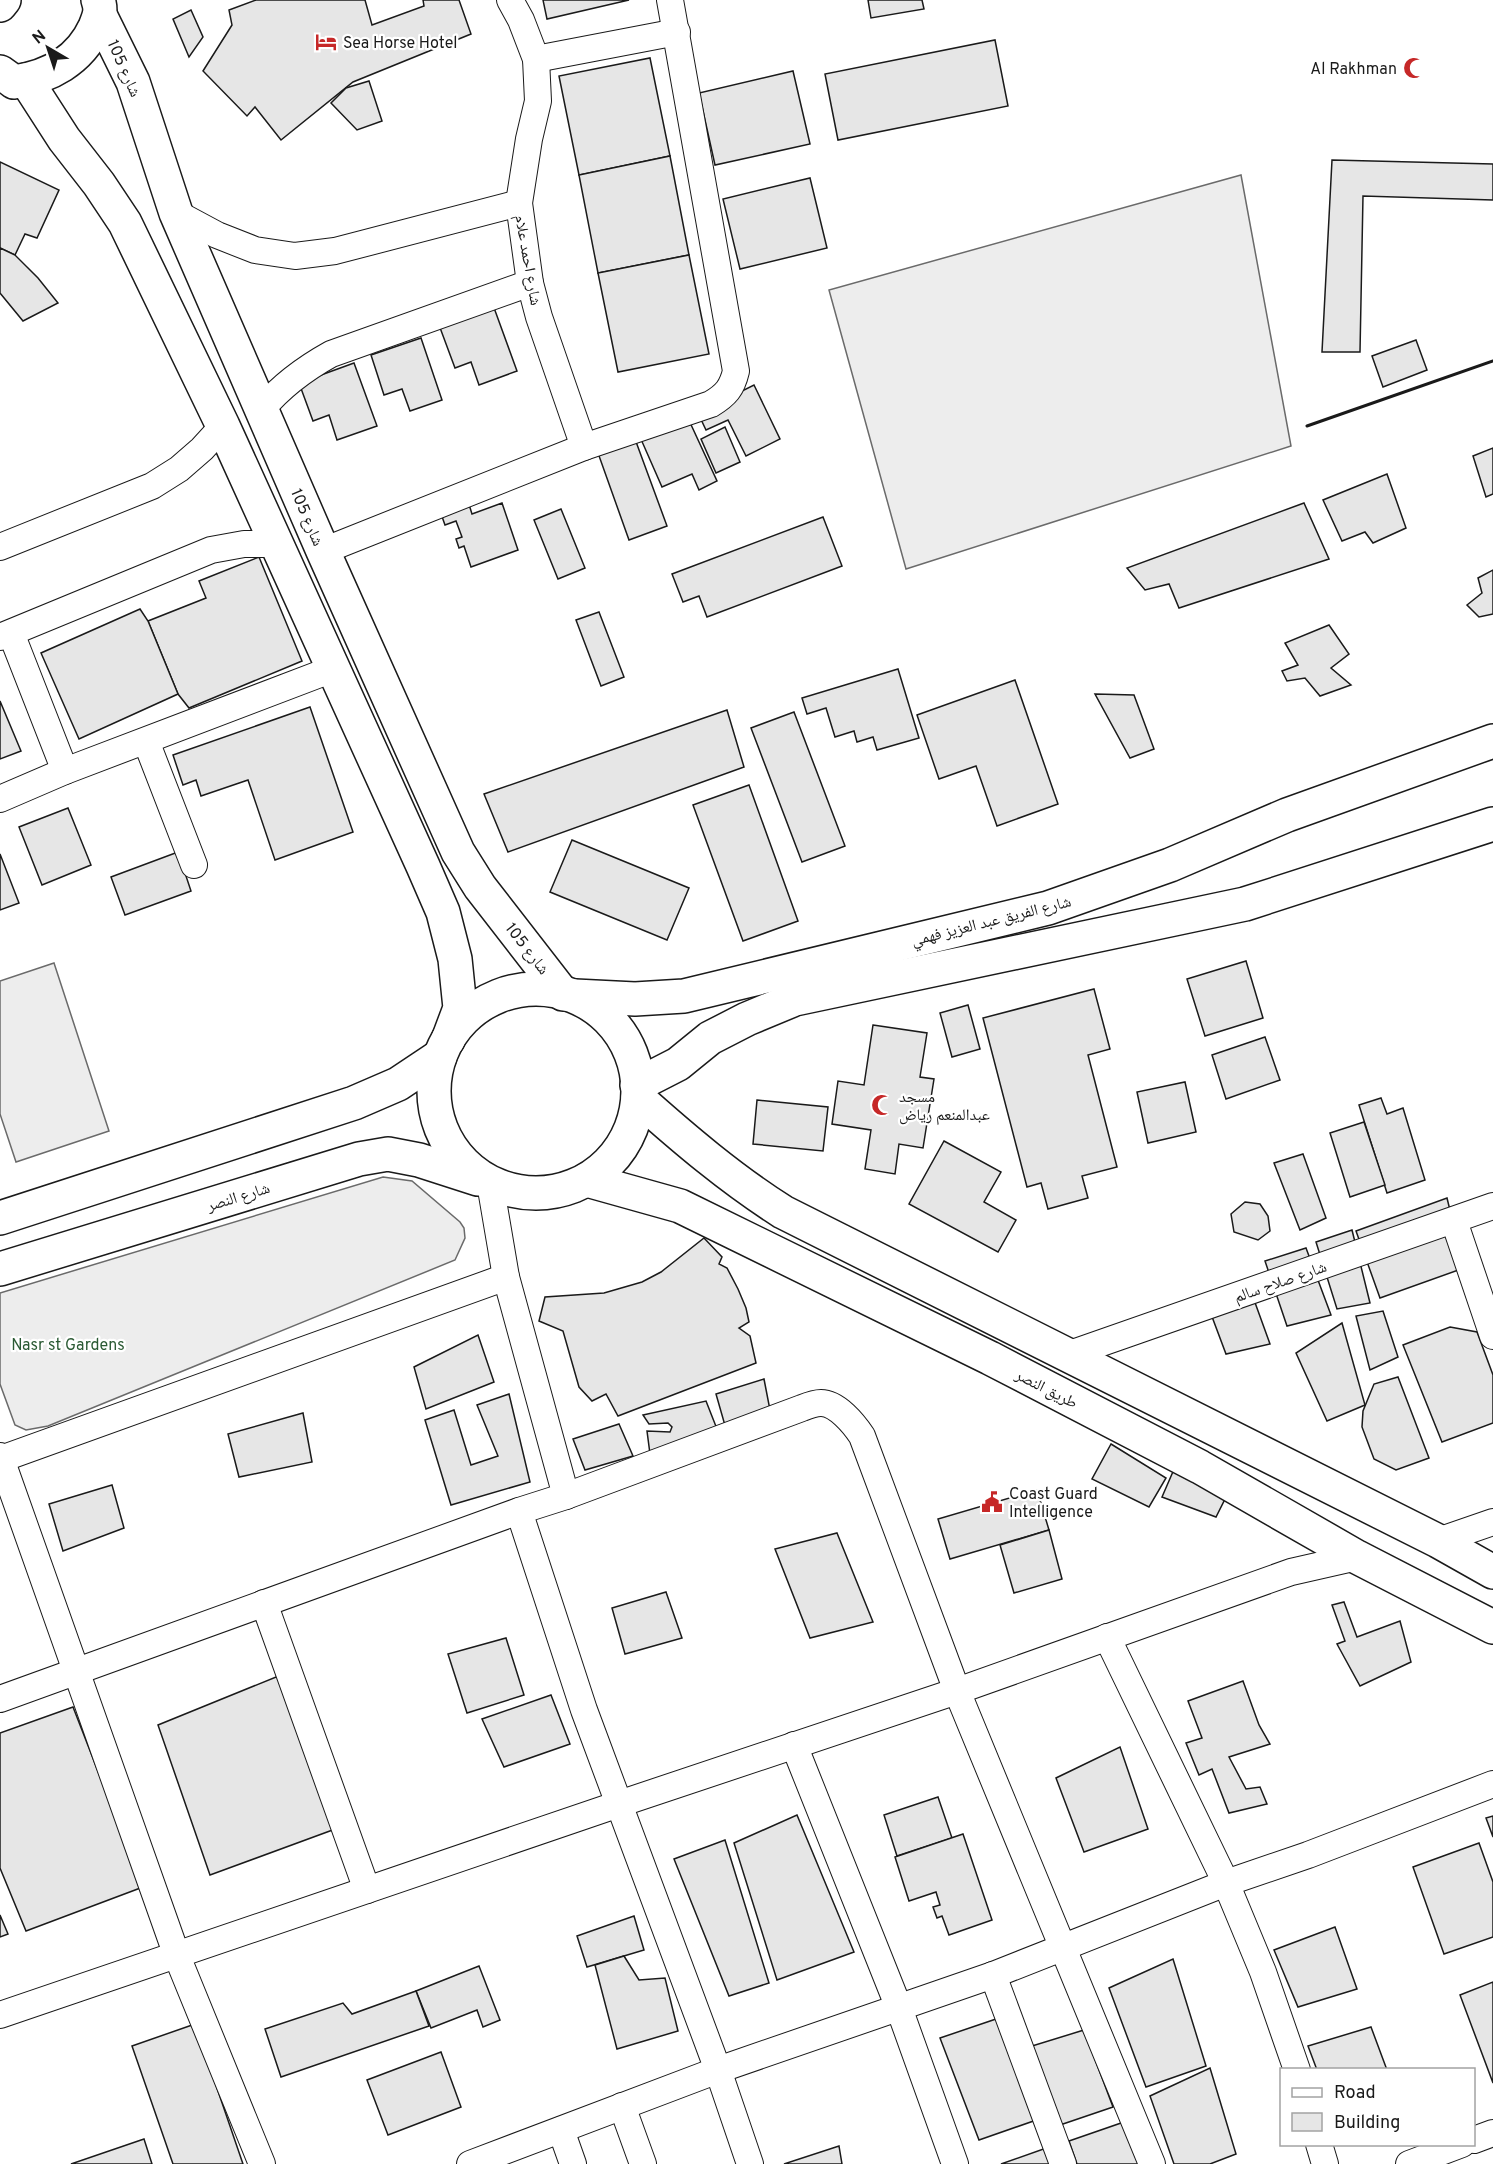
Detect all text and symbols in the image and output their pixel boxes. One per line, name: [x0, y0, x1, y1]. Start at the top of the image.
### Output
north arrow: [18, 18, 78, 78]
text: N: [29, 27, 51, 49]
hotel icon: Sea Horse Hotel: [314, 30, 338, 54]
place label: Sea Horse Hotel: [343, 34, 458, 54]
street label: شارع 105: [102, 37, 145, 100]
mosque icon: Al Rakhman: [1402, 56, 1426, 80]
place label: Al Rakhman: [1310, 60, 1397, 80]
street label: شارع احمد علام: [509, 213, 545, 307]
street label: شارع 105: [285, 486, 327, 549]
street label: شارع الفريق عبد العزيز فهمي: [909, 892, 1074, 953]
street label: شارع 105: [500, 919, 553, 979]
place label: مسجد عبدالمنعم رياض: [899, 1088, 990, 1126]
mosque icon: مسجد عبدالمنعم رياض: [870, 1093, 894, 1117]
street label: شارع النصر: [204, 1179, 273, 1217]
street label: شارع صلاح سالم: [1232, 1258, 1330, 1308]
park label: Nasr st Gardens: [11, 1336, 125, 1356]
street label: طريق النصر: [1011, 1365, 1081, 1414]
place label: Coast Guard Intelligence: [1009, 1485, 1098, 1523]
public building icon: Coast Guard Intelligence: [980, 1490, 1004, 1514]
legend: [1280, 2068, 1475, 2146]
text: Road: [1334, 2082, 1376, 2105]
text: Building: [1334, 2112, 1400, 2135]

